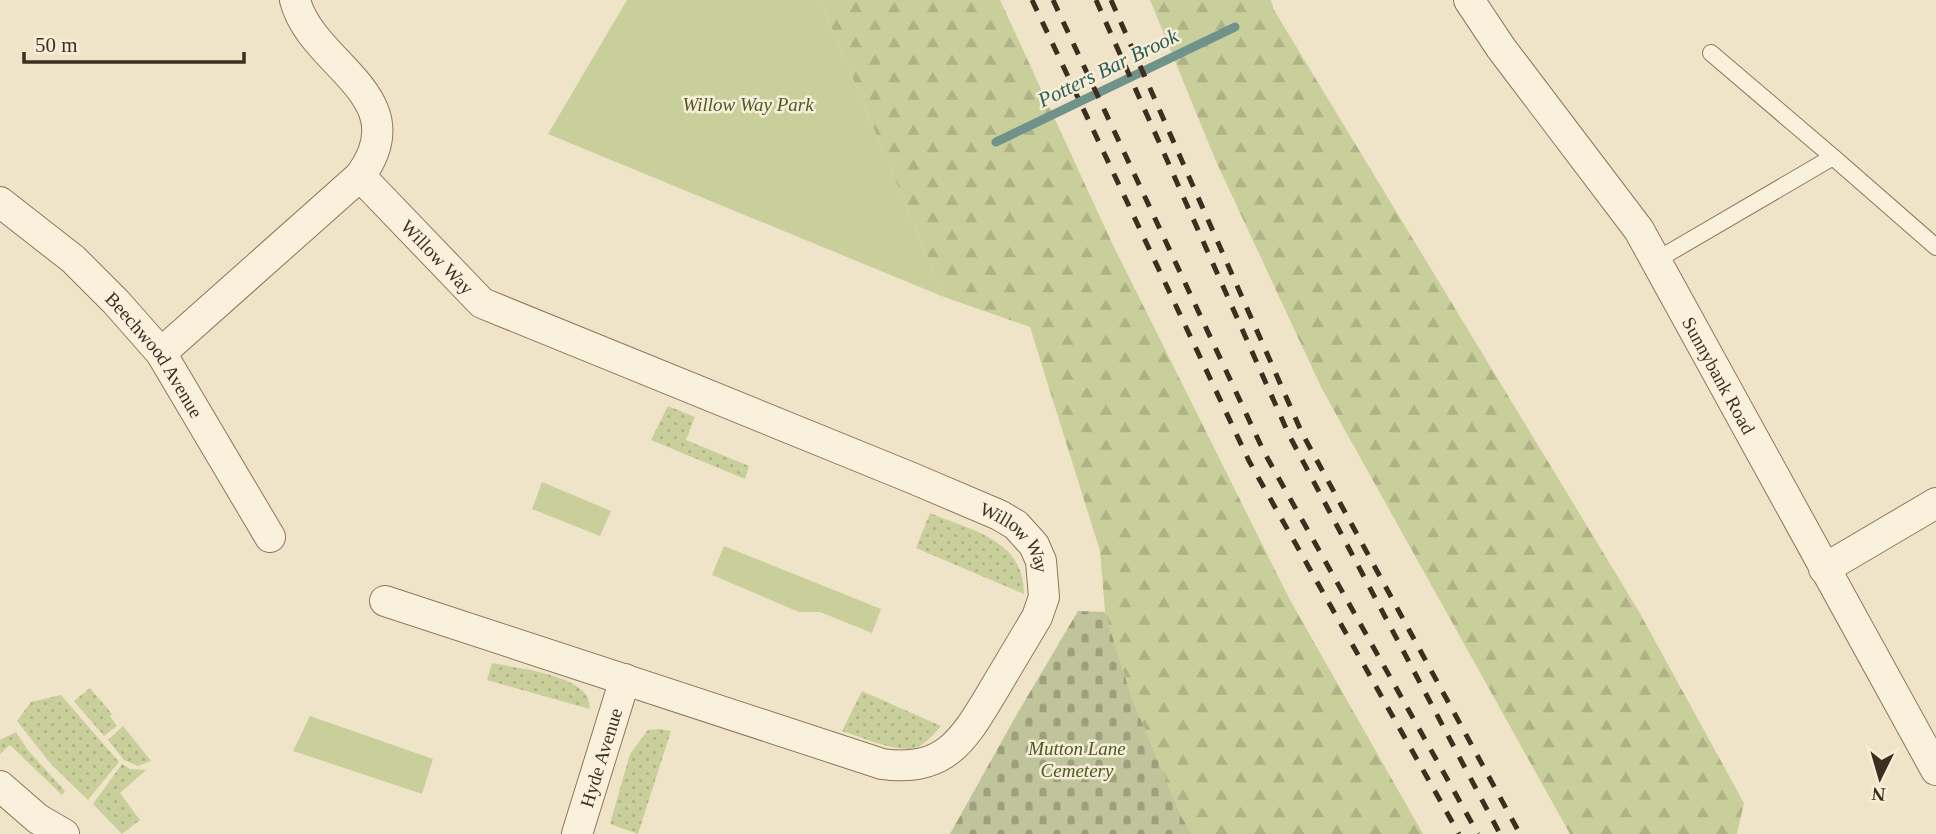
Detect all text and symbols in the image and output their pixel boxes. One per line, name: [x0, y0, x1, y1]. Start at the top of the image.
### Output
scale bar: [24, 21, 245, 65]
water label: Potters Bar Brook: [1033, 23, 1183, 113]
text: 50 m: [35, 33, 78, 57]
park label: Willow Way Park: [682, 94, 814, 115]
street label: Willow Way: [397, 216, 478, 299]
street label: Beechwood Avenue: [101, 288, 207, 422]
street label: Sunnybank Road: [1678, 313, 1759, 438]
street label: Willow Way: [977, 498, 1052, 574]
street label: Hyde Avenue: [576, 706, 626, 810]
park label: Mutton Lane Cemetery: [1027, 738, 1126, 781]
north arrow: [1845, 743, 1915, 813]
text: N: [1871, 783, 1886, 805]

